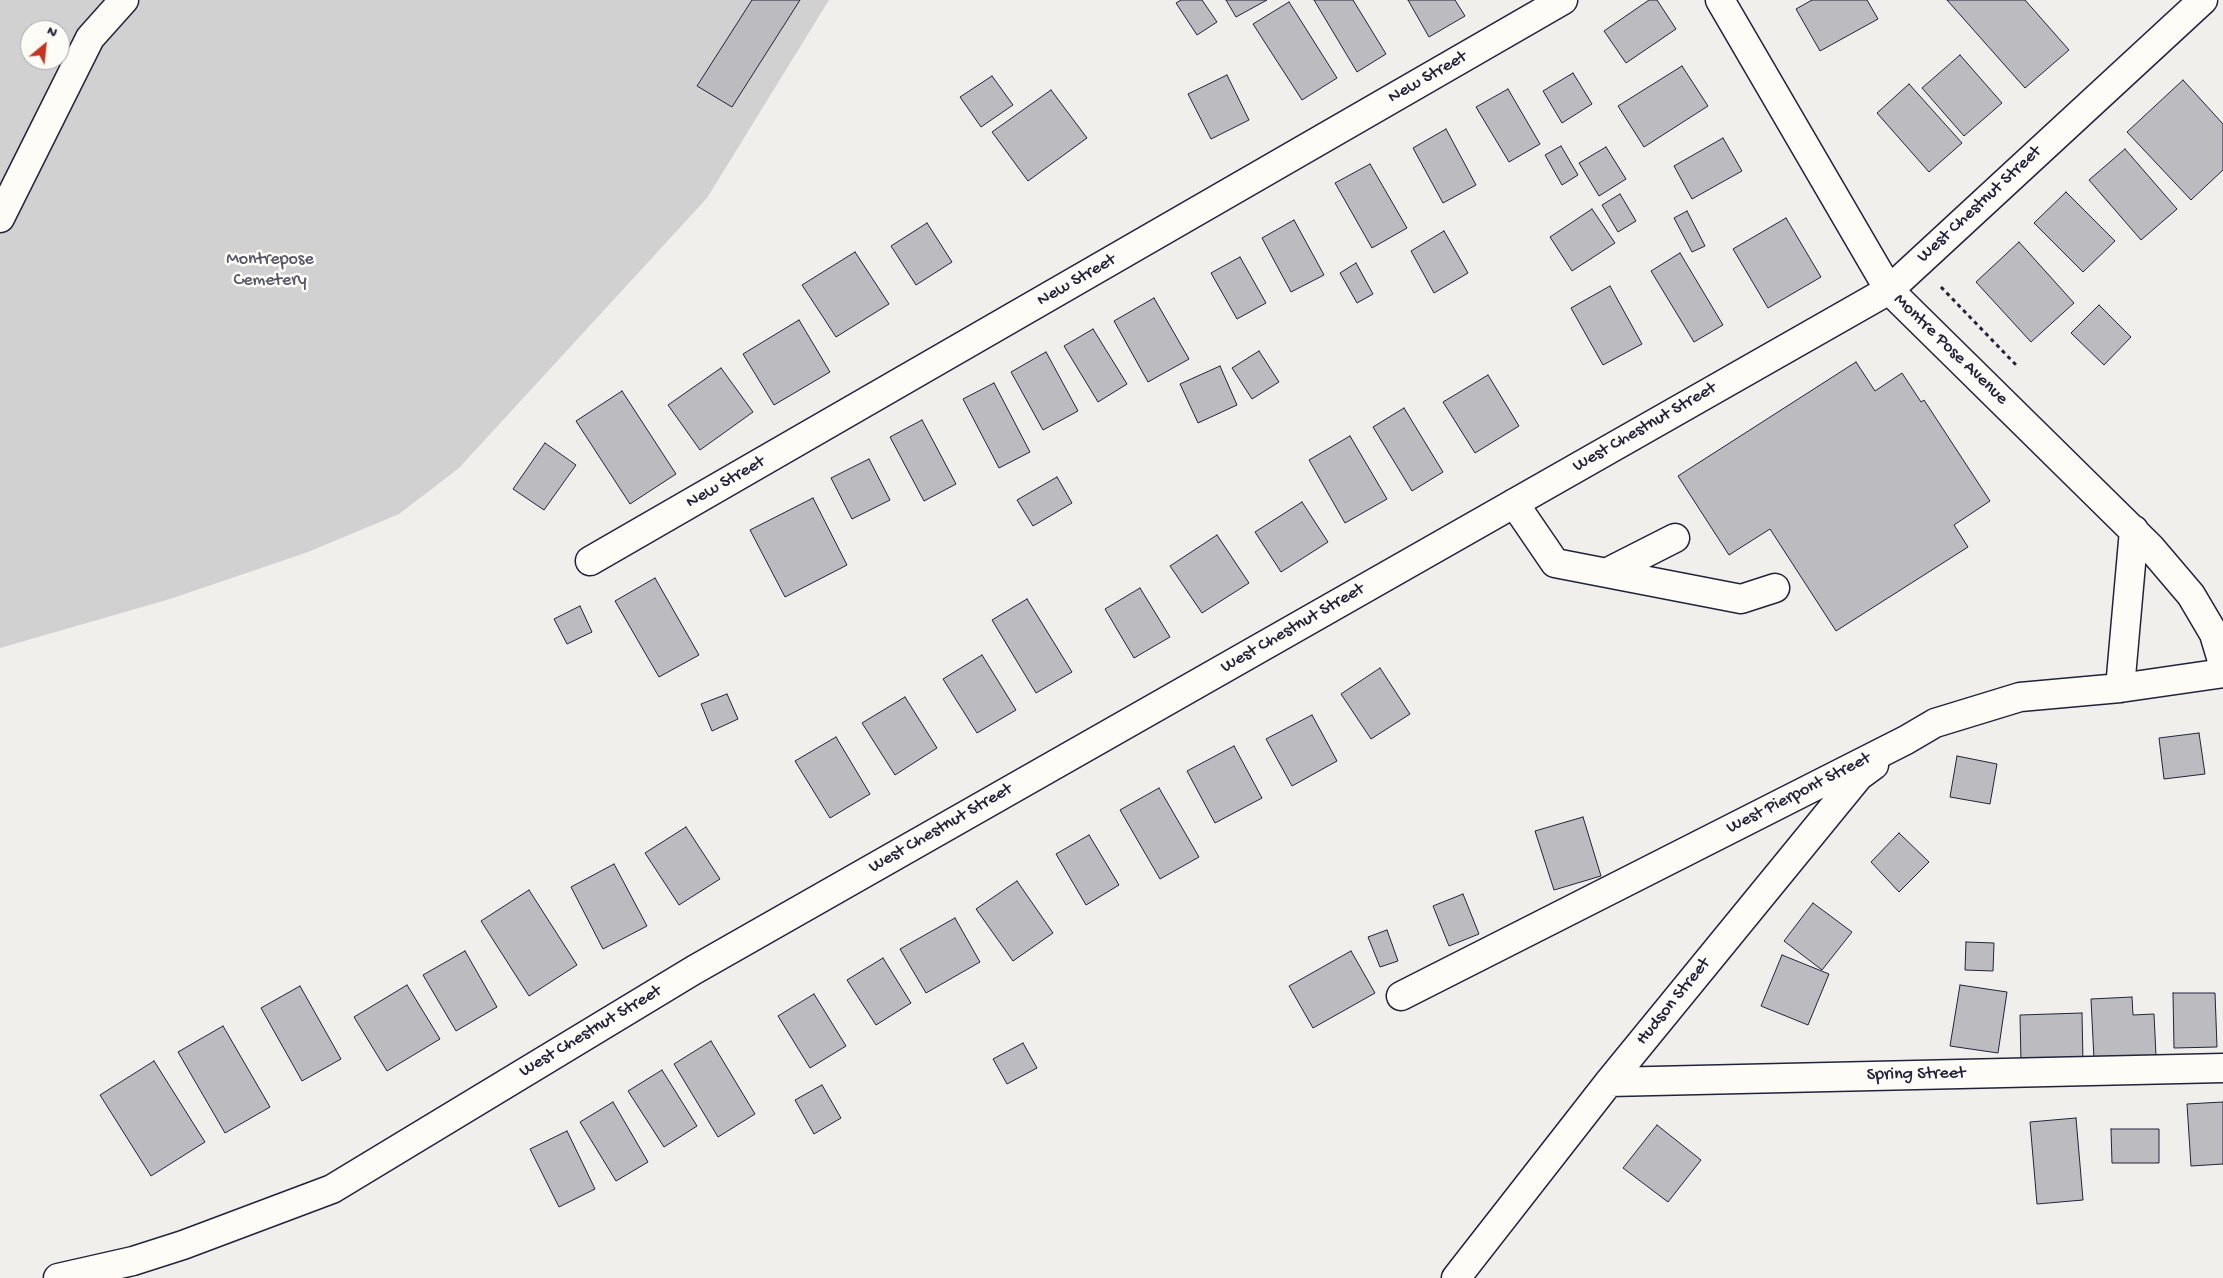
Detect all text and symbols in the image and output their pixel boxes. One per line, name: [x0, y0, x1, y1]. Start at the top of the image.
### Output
north arrow: [20, 20, 70, 70]
text: N: [44, 23, 60, 42]
street label: New Street: [1385, 47, 1471, 109]
street label: West Chestnut Street: [1913, 142, 2047, 268]
park label: Montrepose Cemetery: [226, 249, 314, 292]
street label: New Street: [1034, 250, 1120, 312]
street label: Montre Pose Avenue: [1888, 290, 2012, 410]
street label: West Chestnut Street: [1569, 378, 1721, 478]
street label: New Street: [683, 452, 769, 514]
street label: West Chestnut Street: [1217, 579, 1369, 679]
street label: West Pierpont Street: [1723, 748, 1875, 840]
street label: West Chestnut Street: [865, 779, 1017, 879]
street label: Hudson Street: [1632, 954, 1716, 1050]
street label: West Chestnut Street: [516, 981, 666, 1083]
street label: Spring Street: [1867, 1063, 1965, 1087]

